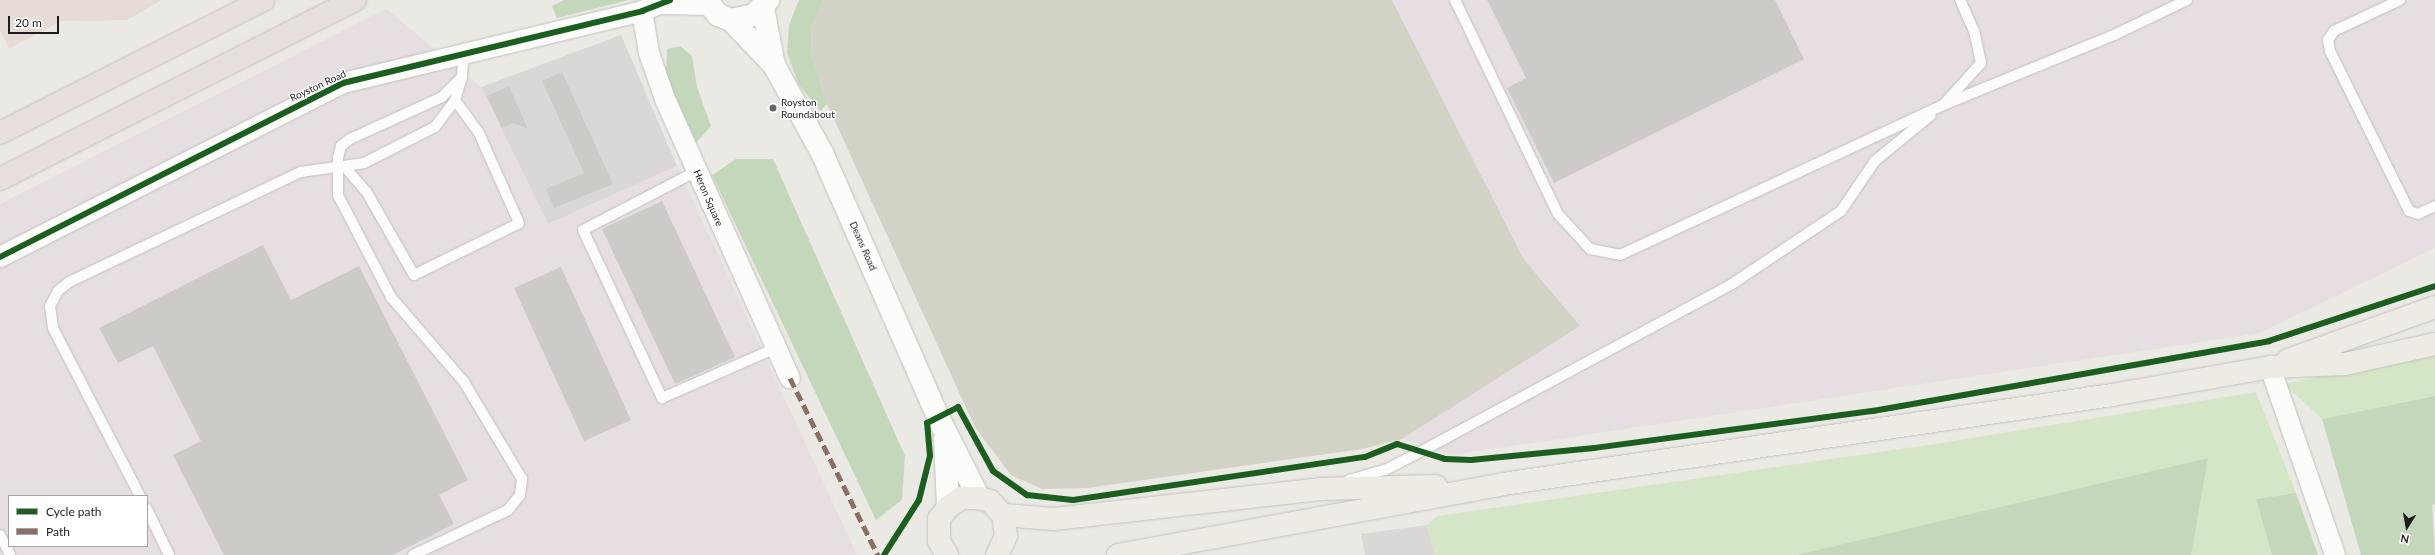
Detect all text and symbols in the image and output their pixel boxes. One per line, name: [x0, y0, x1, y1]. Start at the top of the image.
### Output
scale bar: [10, 8, 61, 34]
text: 20 m: [15, 15, 42, 30]
street label: Royston Road: [288, 68, 348, 104]
place label: Royston Roundabout: [781, 96, 835, 120]
marker: Royston Roundabout: [768, 103, 778, 113]
street label: Heron Square: [691, 168, 725, 228]
street label: Deans Road: [847, 220, 879, 272]
legend: [8, 495, 148, 547]
text: Cycle path: [46, 504, 101, 519]
north arrow: [2387, 507, 2427, 547]
text: Path: [46, 524, 70, 539]
text: N: [2399, 532, 2410, 546]

